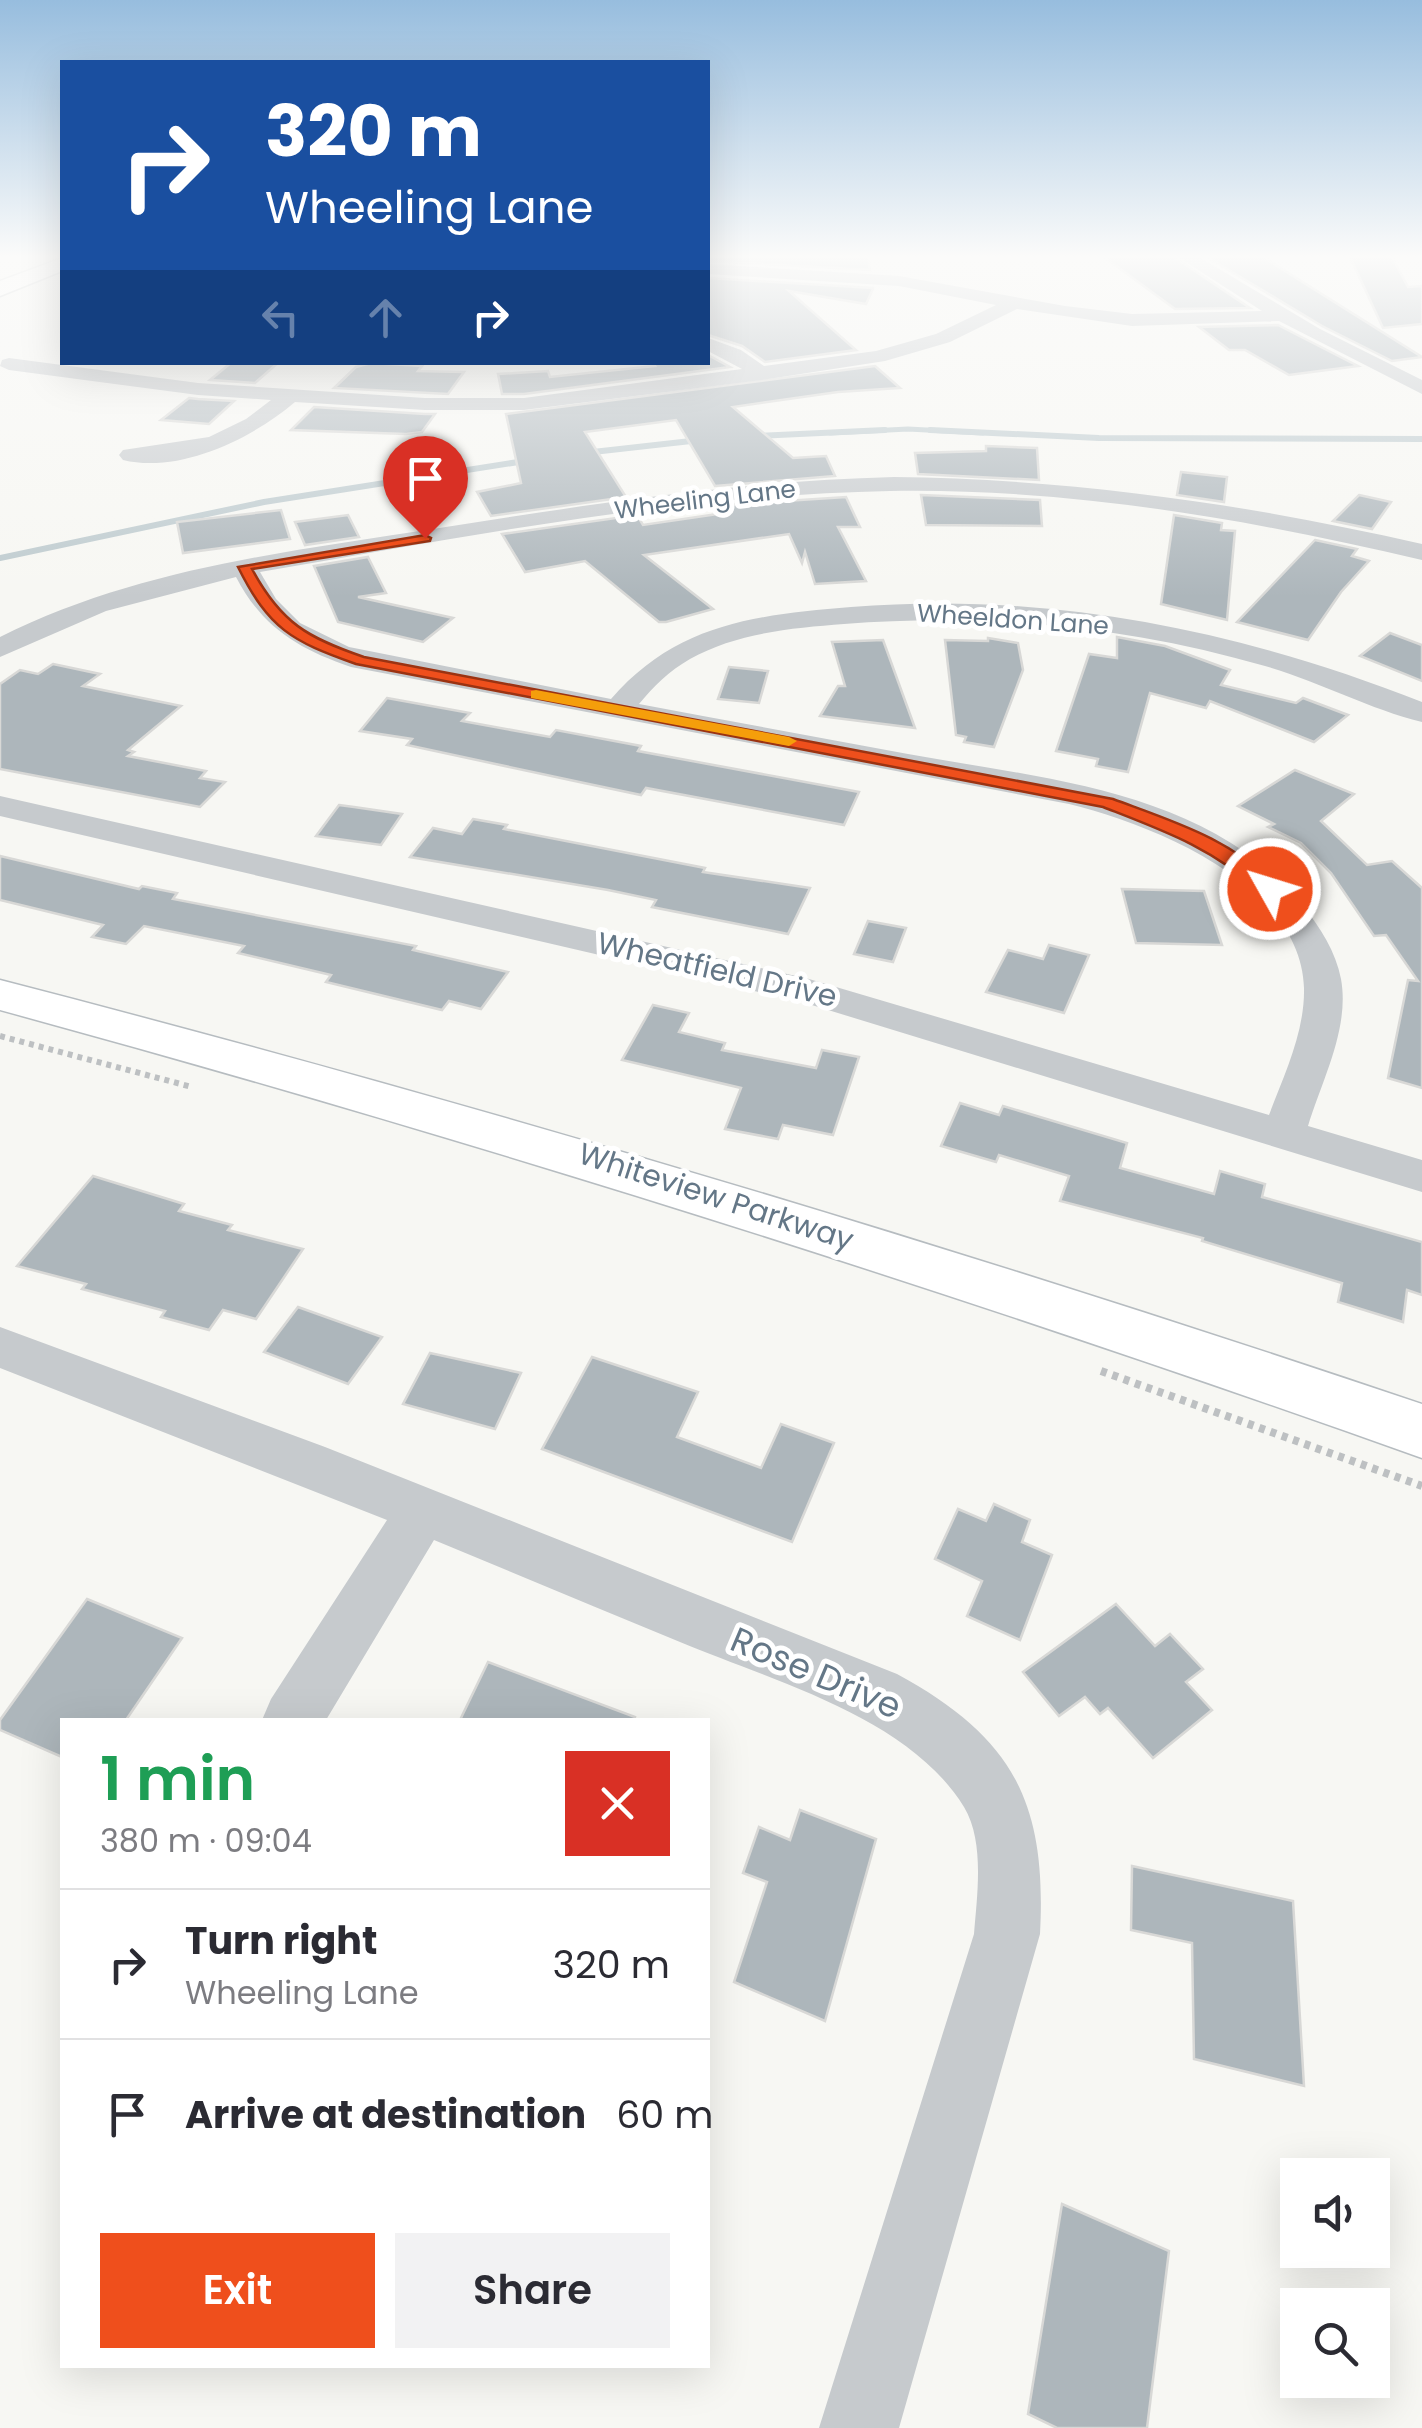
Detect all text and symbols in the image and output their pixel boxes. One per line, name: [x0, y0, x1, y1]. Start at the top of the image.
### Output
text: 320 m: [265, 82, 482, 181]
icon: right: [100, 100, 230, 230]
text: Wheeling Lane: [265, 176, 593, 239]
icon: left: [253, 290, 308, 345]
icon: ahead: [358, 290, 413, 345]
icon: right: [463, 290, 518, 345]
pin: [383, 436, 468, 539]
icon: arrive: [398, 451, 453, 506]
street label: Wheeling Lane: [612, 471, 798, 528]
street label: Wheeldon Lane: [916, 595, 1110, 644]
position arrow: [1218, 837, 1322, 941]
street label: Wheatfield Drive: [593, 921, 841, 1018]
street label: Whiteview Parkway: [573, 1132, 859, 1261]
street label: Rose Drive: [723, 1615, 909, 1730]
text: 1 min: [100, 1737, 255, 1821]
button: close: [565, 1751, 670, 1856]
text: 380 m · 09:04: [100, 1818, 312, 1863]
text: Turn right: [185, 1914, 377, 1967]
icon: right: [100, 1937, 155, 1992]
text: 320 m: [553, 1938, 670, 1991]
text: Wheeling Lane: [185, 1970, 419, 2015]
icon: arrive: [100, 2087, 155, 2142]
text: Arrive at destination: [185, 2088, 586, 2141]
text: 60 m: [616, 2088, 714, 2141]
map controls: [1280, 2158, 1390, 2398]
button: sound: [1280, 2158, 1390, 2268]
button: Exit: [100, 2233, 375, 2348]
button: Share: [395, 2233, 670, 2348]
button: search: [1280, 2288, 1390, 2398]

